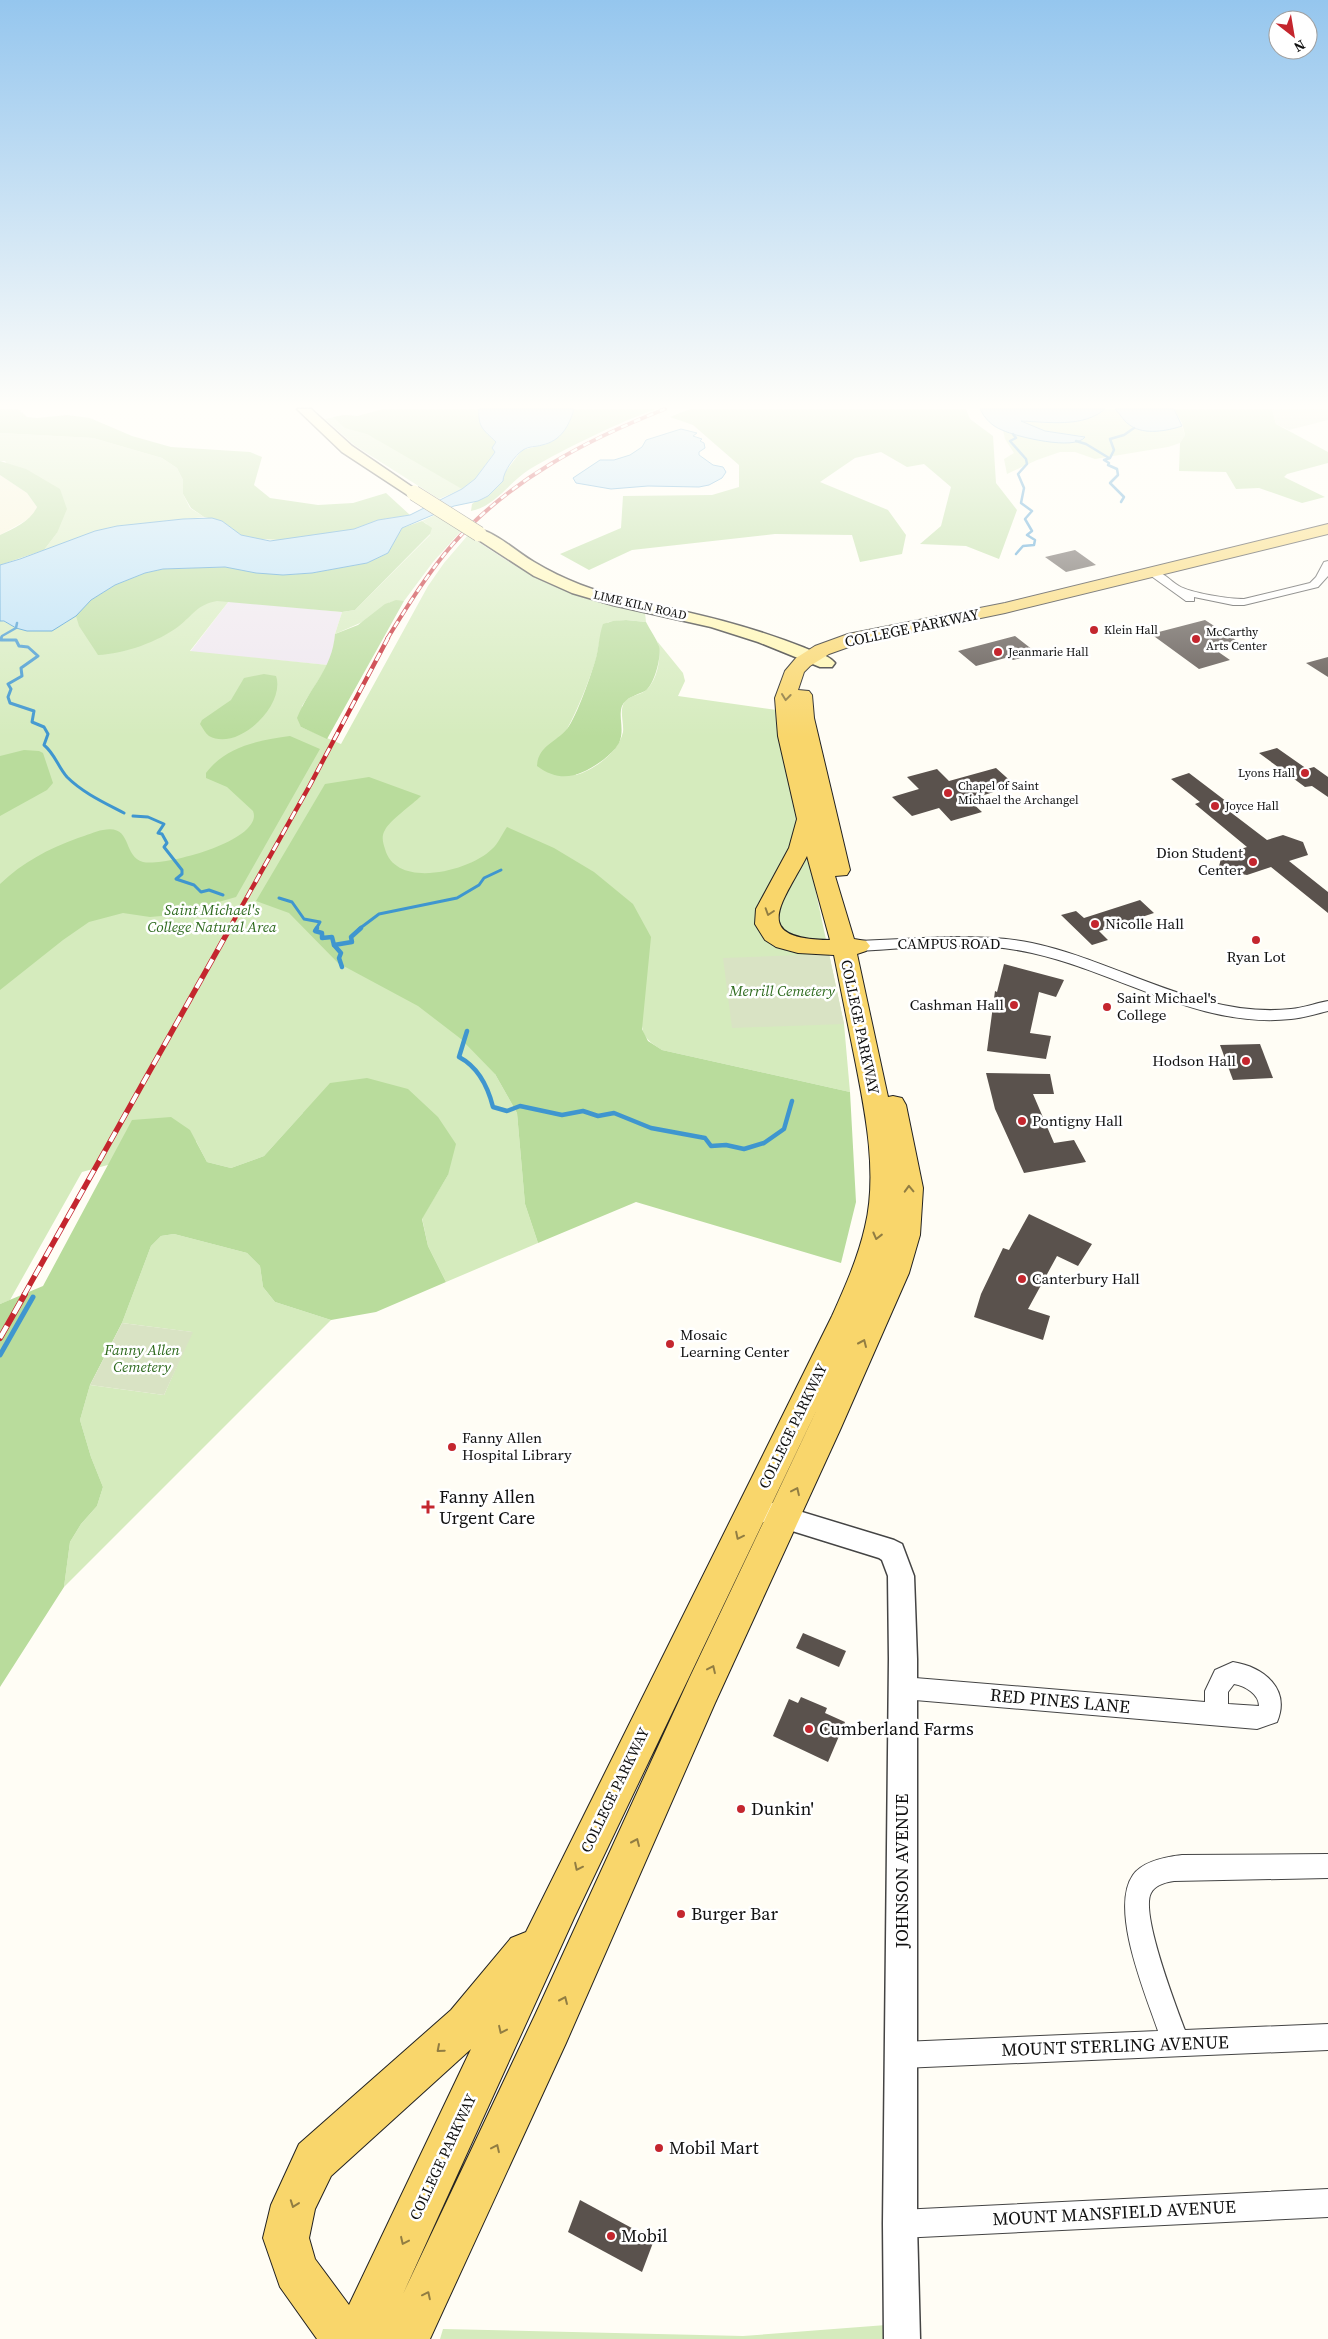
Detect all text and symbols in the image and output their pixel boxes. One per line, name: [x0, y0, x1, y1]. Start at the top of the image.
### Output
north arrow: [1268, 10, 1318, 60]
text: N: [1290, 35, 1309, 57]
street label: LIME KILN ROAD: [592, 586, 688, 624]
street label: COLLEGE PARKWAY: [843, 603, 982, 652]
place label: Klein Hall: [1104, 622, 1158, 638]
marker: Klein Hall: [1088, 624, 1100, 636]
place label: McCarthy Arts Center: [1206, 624, 1267, 654]
marker: McCarthy Arts Center: [1190, 633, 1202, 645]
place label: Jeanmarie Hall: [1007, 644, 1089, 660]
marker: Jeanmarie Hall: [992, 646, 1004, 658]
one-way arrow: [781, 693, 792, 701]
place label: Lyons Hall: [1238, 765, 1295, 781]
marker: Lyons Hall: [1299, 767, 1311, 779]
place label: Chapel of Saint Michael the Archangel: [958, 778, 1079, 808]
marker: Chapel of Saint Michael the Archangel: [942, 787, 954, 799]
place label: Joyce Hall: [1224, 798, 1279, 814]
marker: Joyce Hall: [1209, 800, 1221, 812]
place label: Dion Student Center: [1156, 842, 1244, 880]
marker: Dion Student Center: [1247, 856, 1259, 868]
park label: Saint Michael's College Natural Area: [147, 899, 277, 937]
one-way arrow: [764, 907, 774, 915]
place label: Nicolle Hall: [1105, 913, 1185, 934]
marker: Nicolle Hall: [1089, 918, 1101, 930]
street label: CAMPUS ROAD: [897, 933, 1001, 954]
marker: Ryan Lot: [1250, 934, 1262, 946]
place label: Ryan Lot: [1227, 946, 1286, 967]
street label: COLLEGE PARKWAY: [836, 958, 885, 1097]
park label: Merrill Cemetery: [728, 980, 836, 1001]
place label: Saint Michael's College: [1117, 987, 1216, 1025]
place label: Cashman Hall: [910, 994, 1005, 1015]
marker: Cashman Hall: [1008, 999, 1020, 1011]
marker: Saint Michael's College: [1101, 1001, 1113, 1013]
place label: Hodson Hall: [1152, 1050, 1237, 1071]
marker: Hodson Hall: [1240, 1055, 1252, 1067]
place label: Pontigny Hall: [1032, 1110, 1123, 1131]
marker: Pontigny Hall: [1016, 1115, 1028, 1127]
one-way arrow: [903, 1185, 914, 1193]
one-way arrow: [872, 1231, 883, 1240]
place label: Canterbury Hall: [1032, 1268, 1140, 1289]
marker: Canterbury Hall: [1016, 1273, 1028, 1285]
place label: Mosaic Learning Center: [680, 1324, 790, 1362]
marker: Mosaic Learning Center: [664, 1338, 676, 1350]
park label: Fanny Allen Cemetery: [103, 1339, 180, 1377]
one-way arrow: [857, 1339, 868, 1348]
street label: COLLEGE PARKWAY: [753, 1359, 832, 1492]
place label: Fanny Allen Hospital Library: [462, 1427, 572, 1465]
marker: Fanny Allen Hospital Library: [446, 1441, 458, 1453]
place label: Fanny Allen Urgent Care: [439, 1484, 535, 1530]
one-way arrow: [789, 1487, 800, 1496]
marker: Fanny Allen Urgent Care: [421, 1500, 435, 1514]
one-way arrow: [735, 1531, 745, 1540]
one-way arrow: [705, 1665, 716, 1674]
street label: RED PINES LANE: [989, 1682, 1131, 1719]
place label: Cumberland Farms: [819, 1716, 974, 1741]
street label: COLLEGE PARKWAY: [575, 1723, 654, 1856]
marker: Cumberland Farms: [803, 1723, 815, 1735]
street label: JOHNSON AVENUE: [889, 1794, 914, 1949]
place label: Dunkin': [751, 1796, 814, 1821]
marker: Dunkin': [735, 1803, 747, 1815]
one-way arrow: [629, 1838, 640, 1847]
one-way arrow: [574, 1862, 584, 1871]
place label: Burger Bar: [691, 1901, 778, 1926]
marker: Burger Bar: [675, 1908, 687, 1920]
one-way arrow: [557, 1996, 568, 2005]
one-way arrow: [497, 2025, 508, 2034]
street label: MOUNT STERLING AVENUE: [1001, 2029, 1229, 2062]
one-way arrow: [436, 2043, 445, 2052]
street label: COLLEGE PARKWAY: [404, 2090, 481, 2223]
place label: Mobil Mart: [669, 2135, 759, 2160]
marker: Mobil Mart: [653, 2142, 665, 2154]
one-way arrow: [490, 2144, 500, 2153]
street label: MOUNT MANSFIELD AVENUE: [992, 2194, 1236, 2231]
one-way arrow: [290, 2199, 300, 2208]
place label: Mobil: [621, 2223, 668, 2248]
marker: Mobil: [605, 2230, 617, 2242]
one-way arrow: [400, 2236, 410, 2245]
one-way arrow: [421, 2291, 432, 2300]

